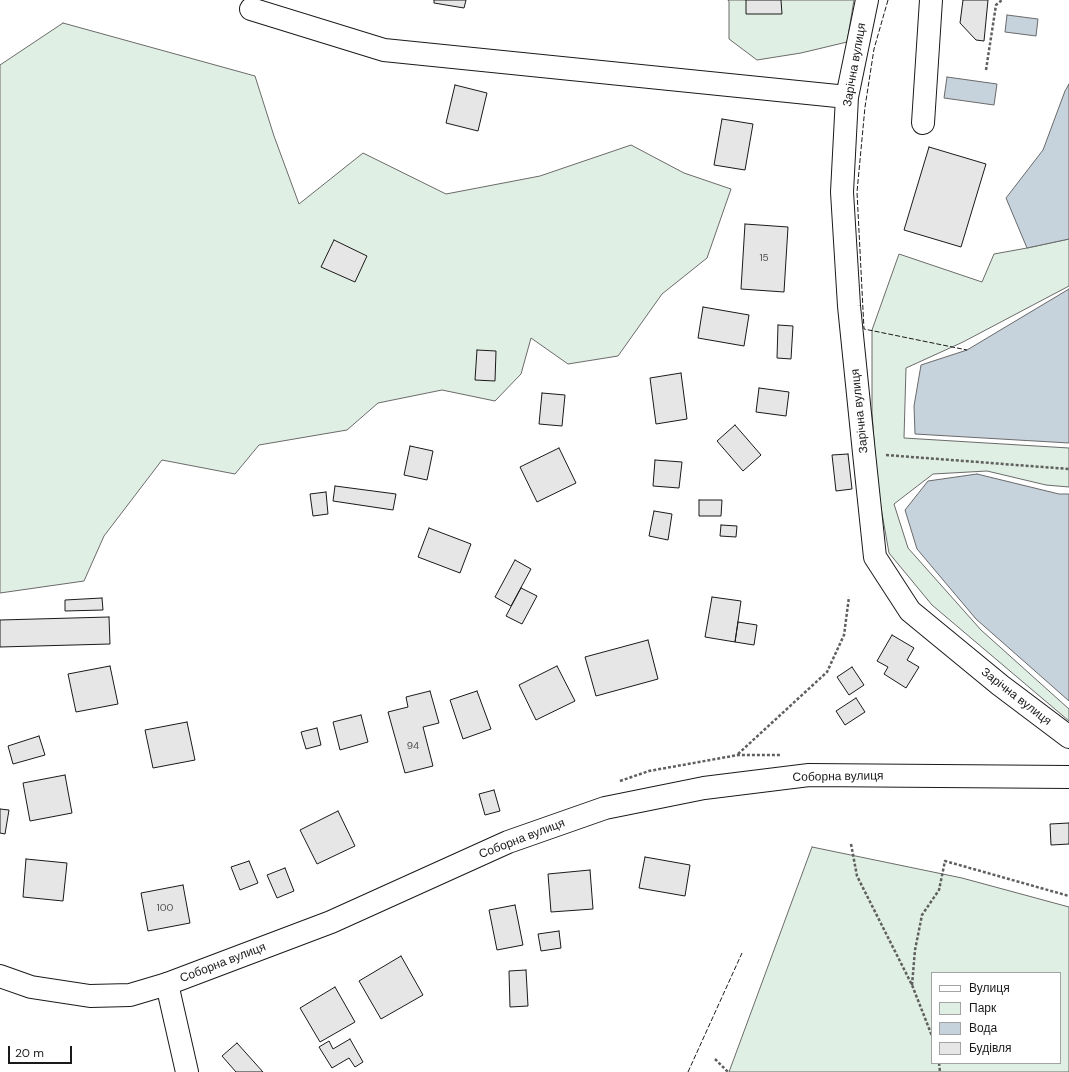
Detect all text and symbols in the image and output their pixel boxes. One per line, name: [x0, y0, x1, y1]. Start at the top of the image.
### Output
street label: Зарічна вулиця: [841, 22, 869, 108]
house number: 15: [759, 252, 769, 264]
street label: Зарічна вулиця: [848, 368, 872, 454]
street label: Зарічна вулиця: [978, 665, 1054, 729]
house number: 94: [407, 740, 419, 752]
street label: Соборна вулиця: [792, 769, 884, 785]
street label: Соборна вулиця: [477, 816, 567, 862]
house number: 100: [157, 902, 173, 914]
street label: Соборна вулиця: [178, 940, 268, 986]
legend: [931, 972, 1061, 1064]
text: Вулиця: [969, 980, 1010, 996]
text: Парк: [969, 1000, 996, 1016]
text: Вода: [969, 1020, 997, 1036]
scale bar: [10, 1038, 74, 1064]
text: Будівля: [969, 1040, 1011, 1056]
text: 20 m: [15, 1045, 44, 1061]

